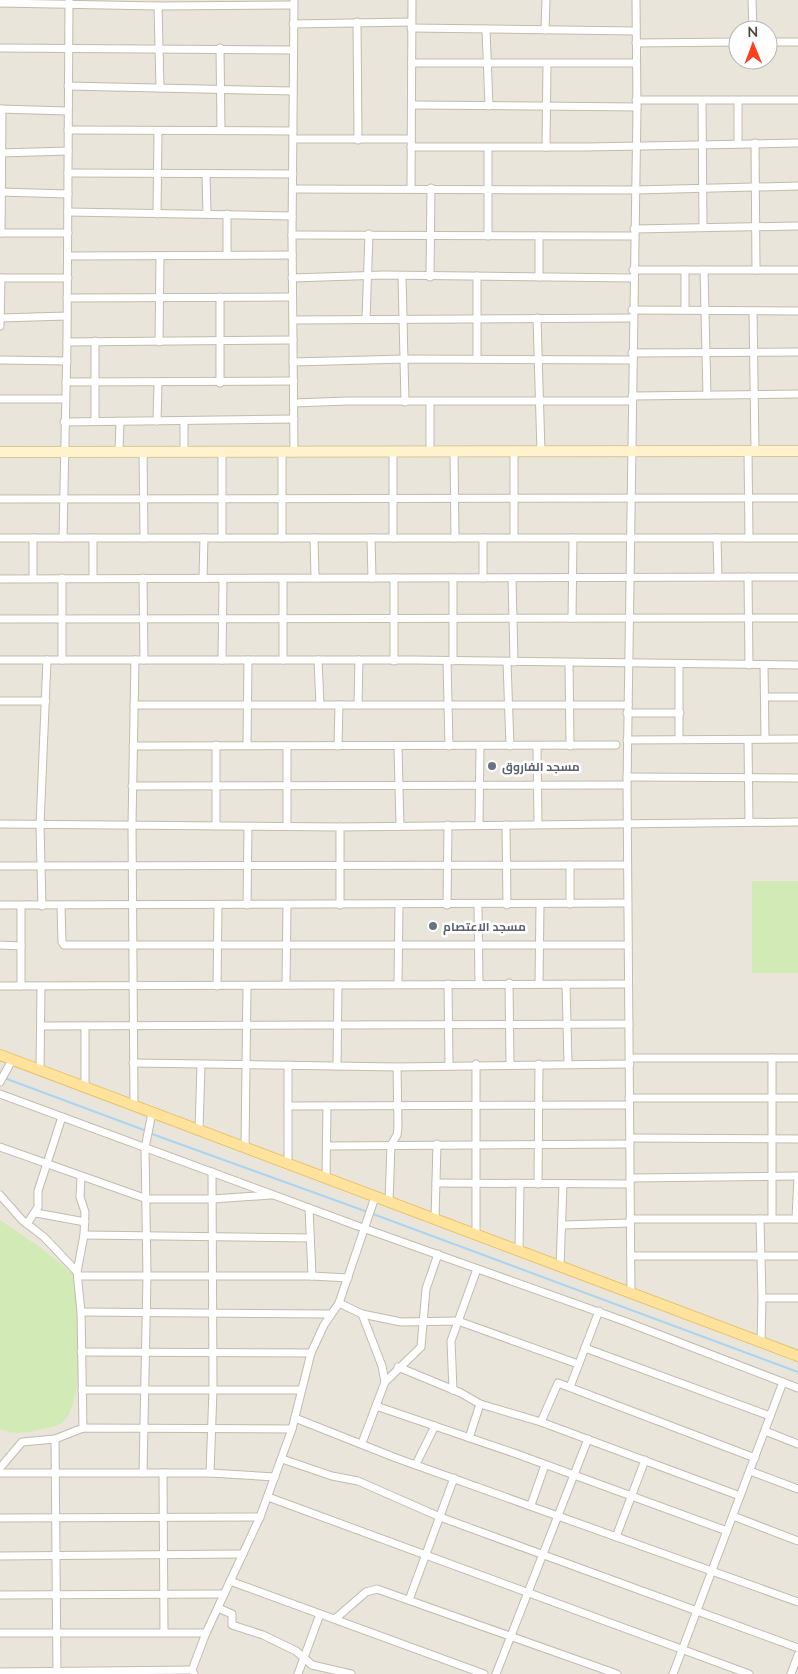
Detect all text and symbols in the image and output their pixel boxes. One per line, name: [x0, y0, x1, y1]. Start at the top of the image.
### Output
north arrow: [728, 20, 778, 70]
text: N: [747, 23, 758, 40]
place label: مسجد الفاروق: [502, 759, 580, 775]
marker: مسجد الفاروق: [486, 760, 498, 772]
place label: مسجد الاعتصام: [443, 919, 526, 935]
marker: مسجد الاعتصام: [427, 920, 439, 932]

